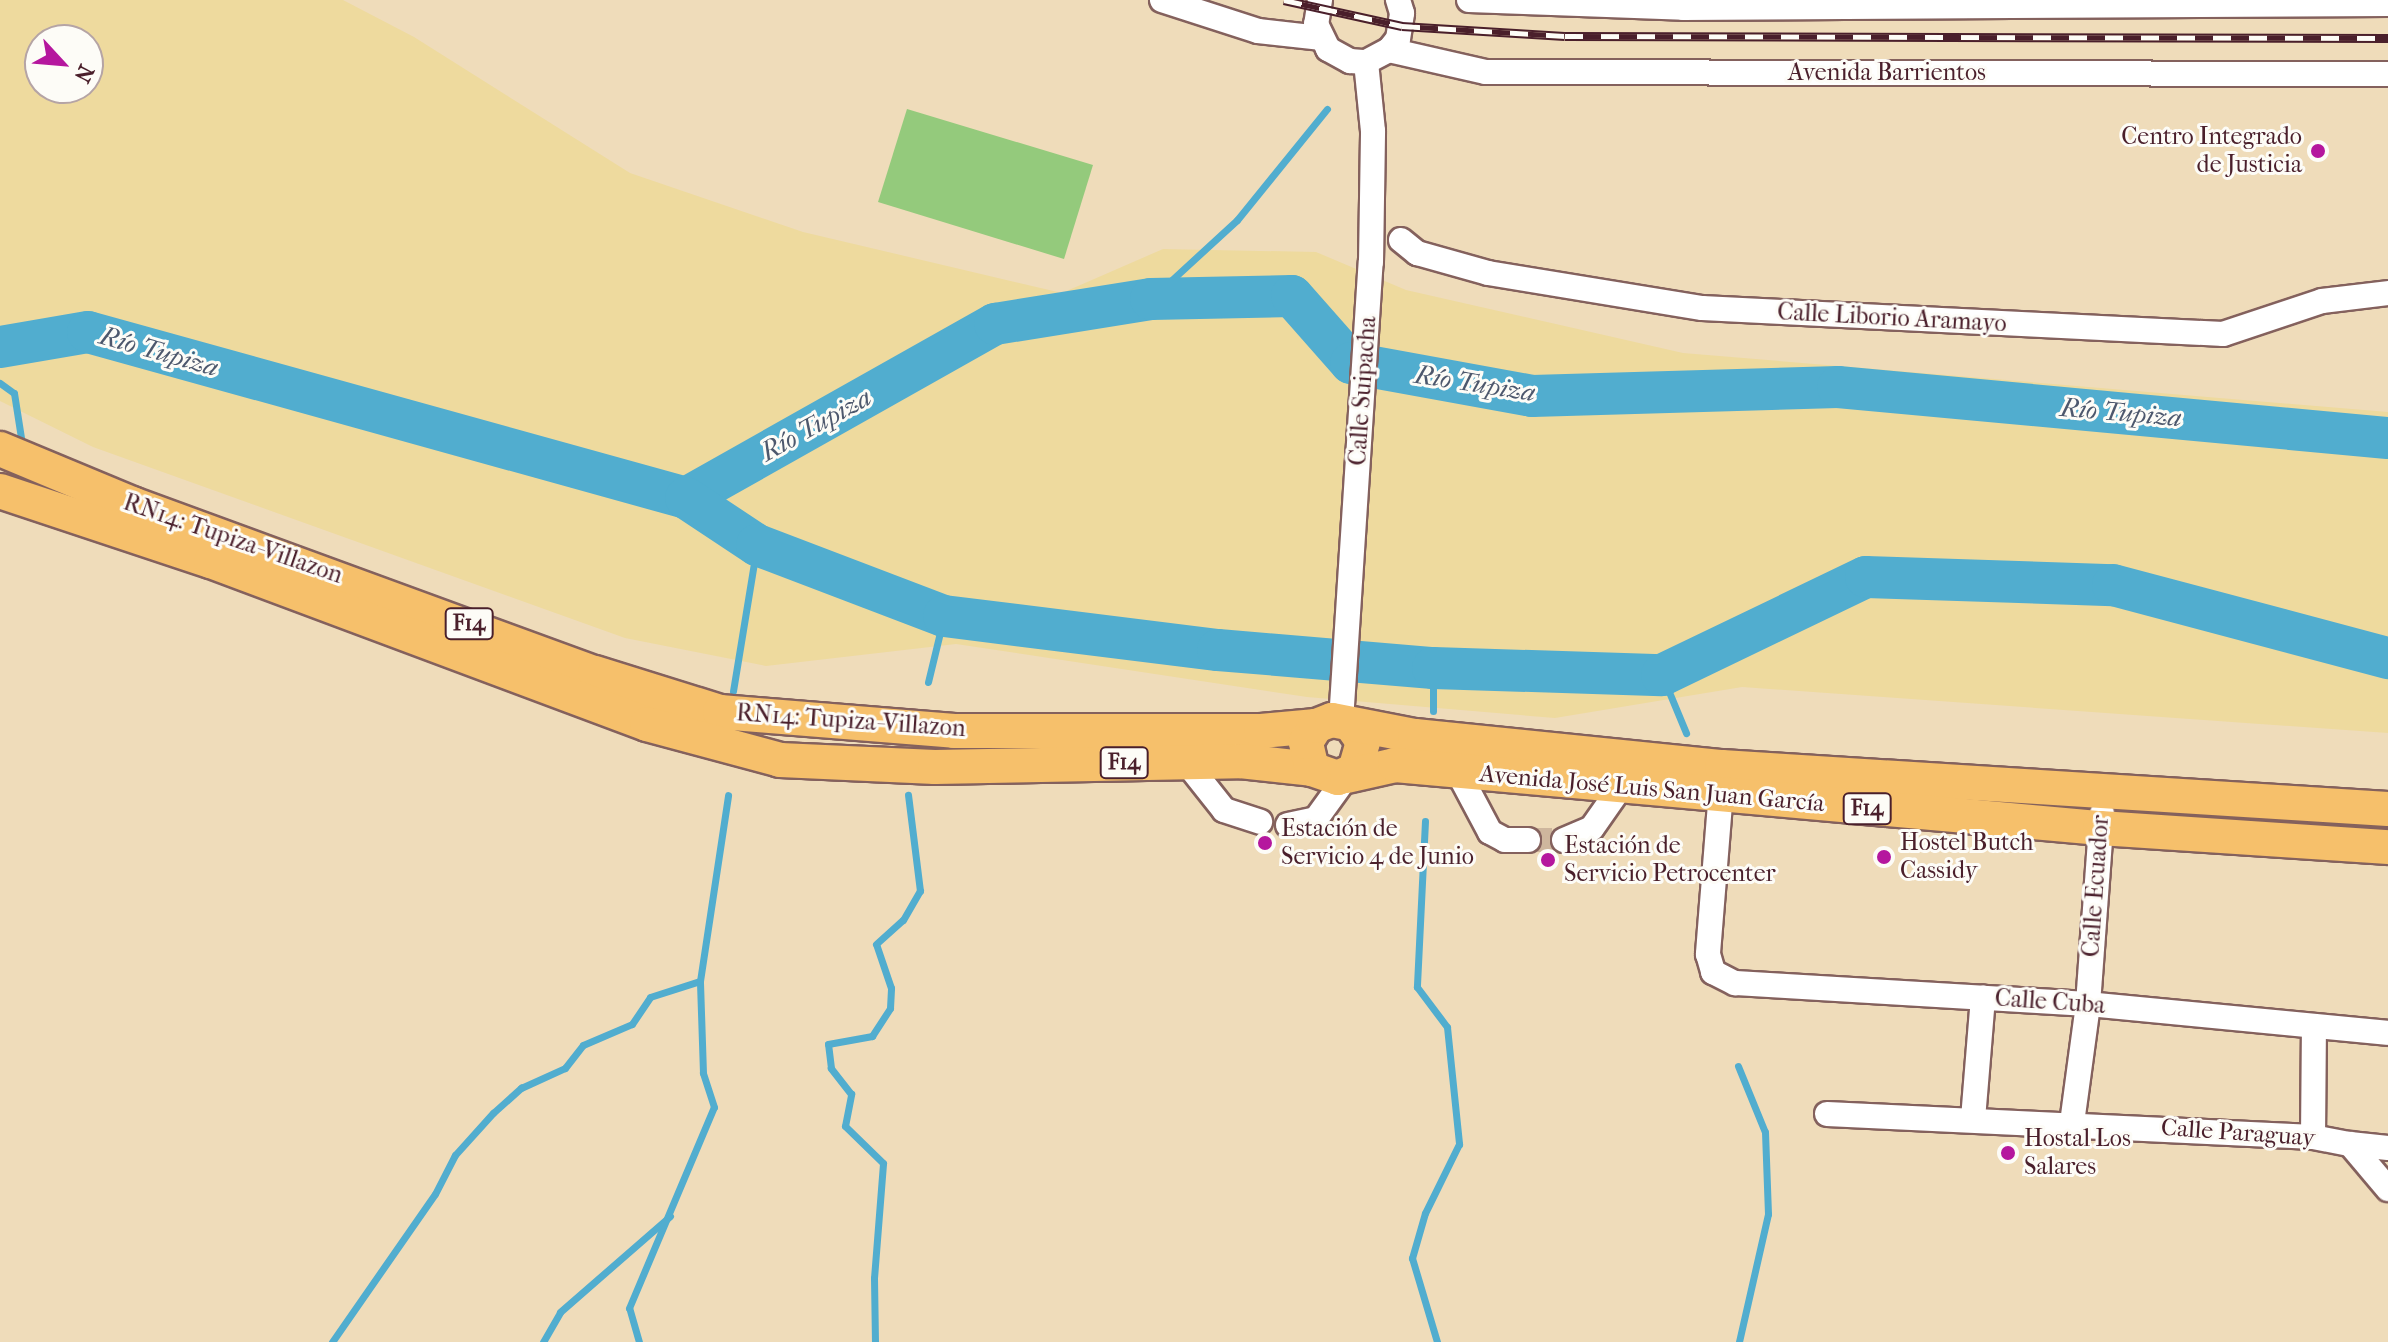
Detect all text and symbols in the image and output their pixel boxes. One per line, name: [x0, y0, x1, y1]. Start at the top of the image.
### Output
north arrow: [24, 24, 104, 104]
street label: Avenida Barrientos: [1788, 59, 1986, 87]
text: N: [68, 60, 99, 87]
place label: Centro Integrado de Justicia: [2121, 123, 2302, 179]
marker: Centro Integrado de Justicia: [2309, 142, 2327, 160]
street label: Calle Liborio Aramayo: [1777, 298, 2007, 338]
street label: Calle Suipacha: [1343, 315, 1383, 467]
water label: Río Tupiza: [96, 320, 222, 384]
water label: Río Tupiza: [1412, 359, 1538, 409]
water label: Río Tupiza: [755, 382, 877, 468]
water label: Río Tupiza: [2059, 392, 2183, 434]
street label: RN14: Tupiza-Villazon: [120, 488, 346, 590]
road number: F14: [443, 606, 495, 642]
street label: RN14: Tupiza-Villazon: [735, 699, 967, 743]
road number: F14: [1098, 745, 1150, 781]
street label: Avenida José Luis San Juan García: [1478, 760, 1826, 818]
road number: F14: [1841, 791, 1893, 827]
street label: Calle Ecuador: [2077, 814, 2115, 958]
place label: Estación de Servicio 4 de Junio: [1281, 815, 1474, 871]
place label: Hostel Butch Cassidy: [1900, 829, 2033, 885]
place label: Estación de Servicio Petrocenter: [1564, 832, 1776, 888]
marker: Estación de Servicio 4 de Junio: [1256, 834, 1274, 852]
marker: Hostel Butch Cassidy: [1875, 848, 1893, 866]
marker: Estación de Servicio Petrocenter: [1539, 851, 1557, 869]
street label: Calle Cuba: [1994, 984, 2106, 1020]
street label: Calle Paraguay: [2160, 1113, 2316, 1153]
place label: Hostal Los Salares: [2024, 1125, 2131, 1181]
marker: Hostal Los Salares: [1999, 1144, 2017, 1162]

